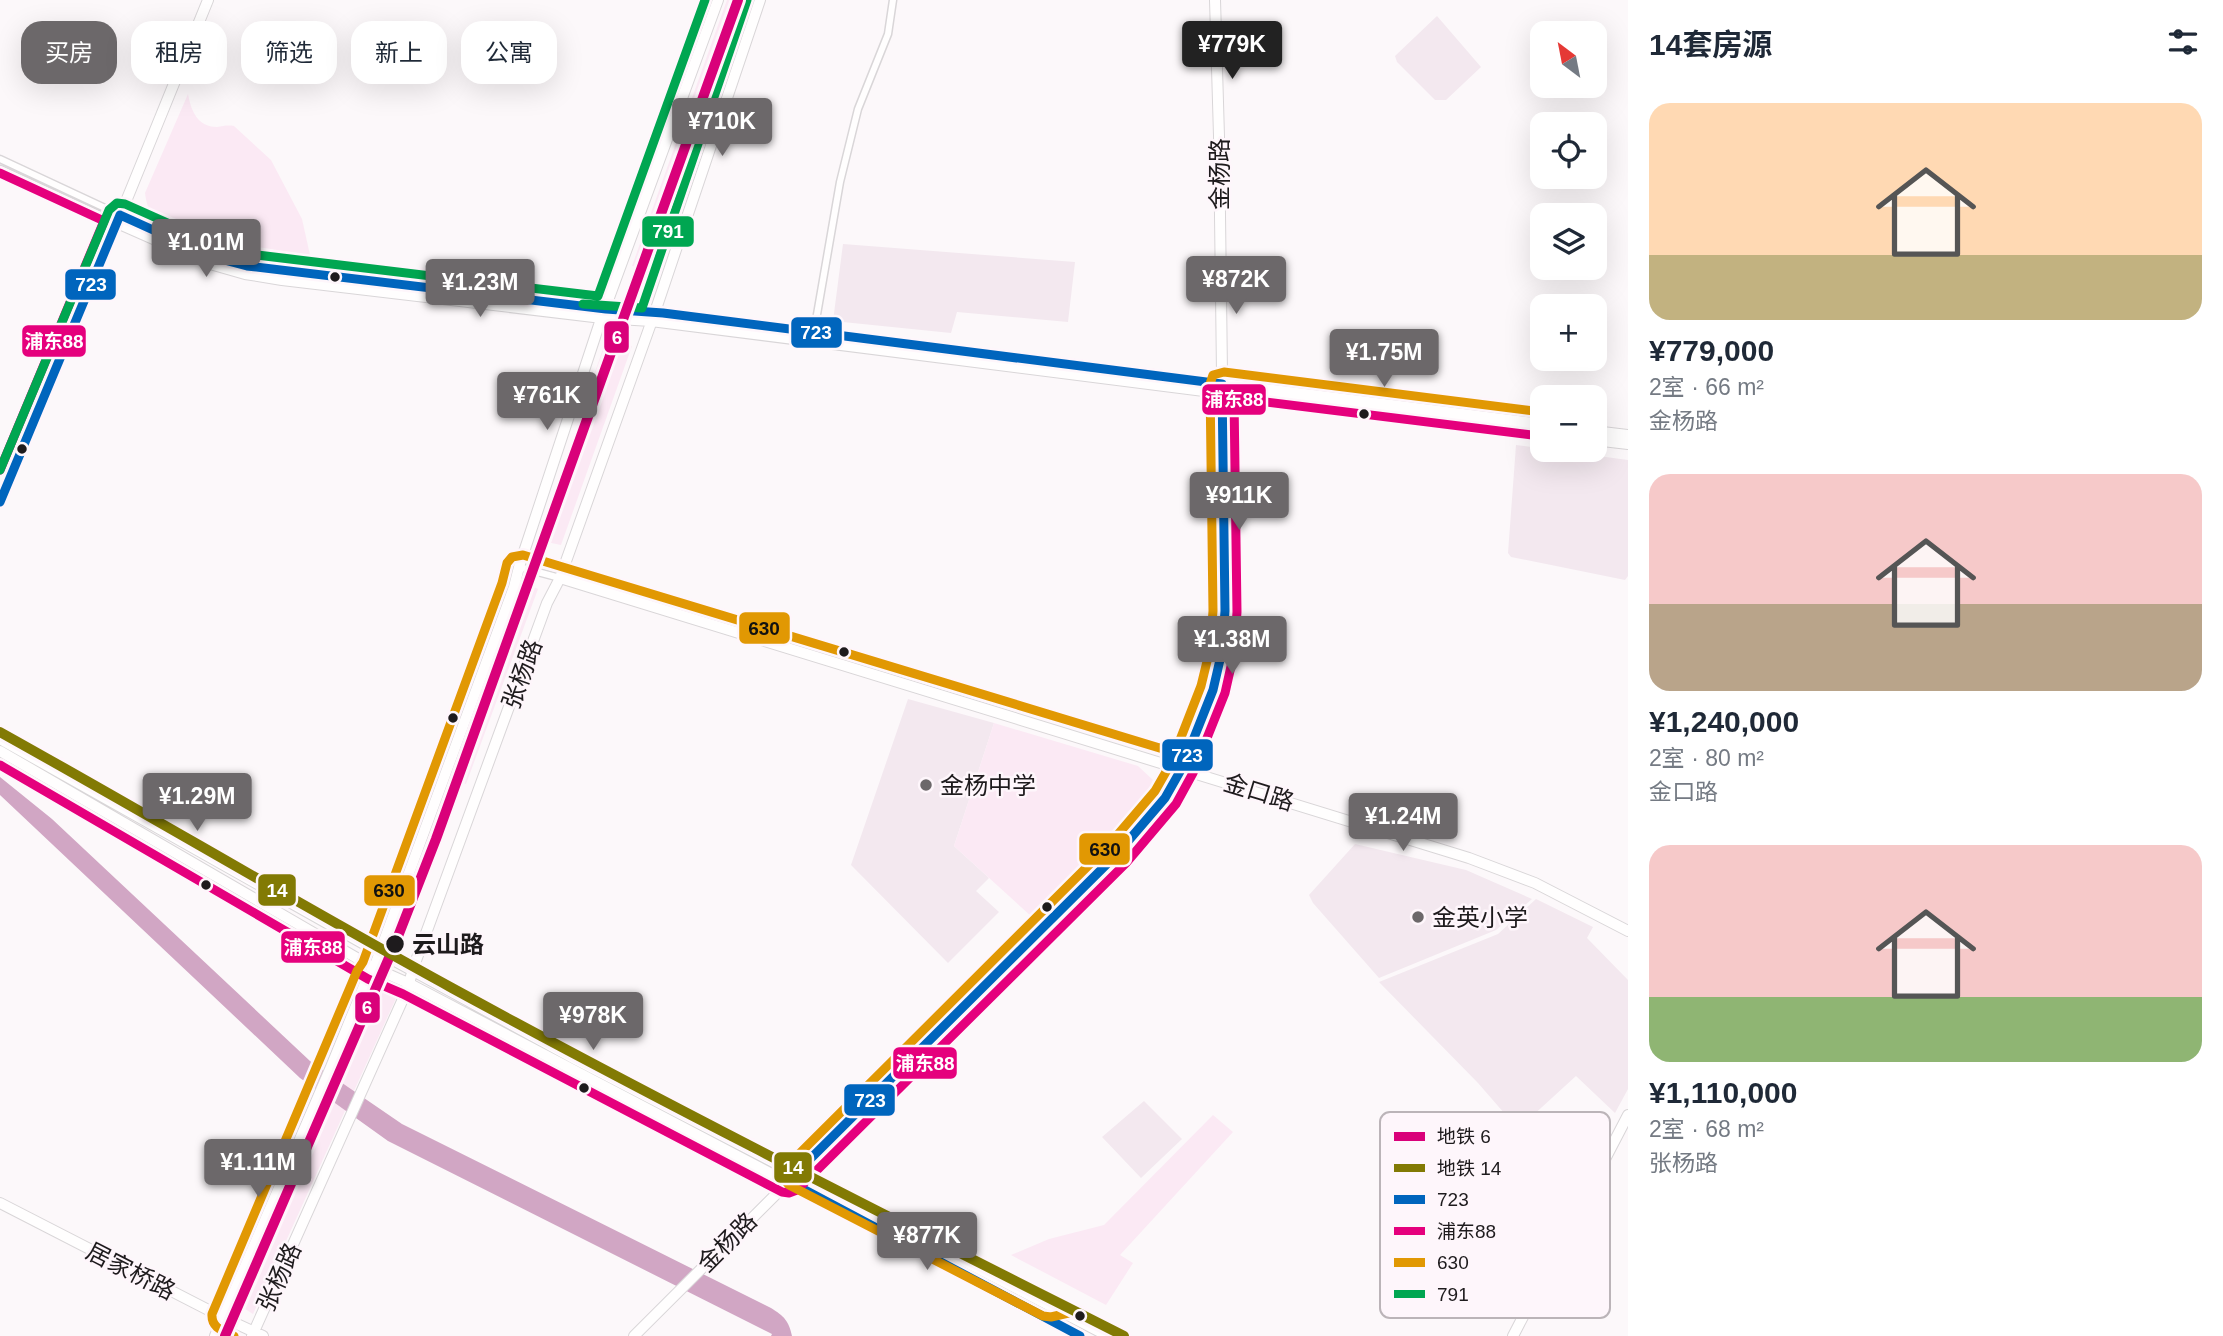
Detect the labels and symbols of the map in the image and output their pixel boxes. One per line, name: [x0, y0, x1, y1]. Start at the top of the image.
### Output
north arrow: [1530, 21, 1606, 98]
pin: ¥779K: [1183, 22, 1281, 81]
pin: ¥710K: [673, 99, 771, 158]
street label: 金杨路: [1206, 138, 1233, 210]
line badge: 791: [641, 215, 695, 248]
pin: ¥1.01M: [149, 219, 263, 279]
text: 791: [652, 221, 684, 242]
pin: ¥872K: [1187, 256, 1285, 316]
pin: ¥1.23M: [423, 260, 537, 319]
line badge: 723: [64, 268, 117, 301]
unlabelled marker: [328, 270, 342, 284]
text: 723: [75, 274, 107, 295]
line badge: 723: [790, 316, 843, 349]
line badge: 6: [603, 320, 630, 354]
text: 723: [800, 322, 832, 343]
line badge: 浦东88: [21, 324, 87, 358]
text: 6: [612, 327, 622, 348]
pin: ¥1.75M: [1327, 330, 1441, 389]
text: 浦东88: [24, 331, 84, 352]
pin: ¥761K: [498, 372, 596, 432]
line badge: 浦东88: [1201, 383, 1267, 416]
text: 浦东88: [1204, 389, 1264, 410]
unlabelled marker: [1357, 407, 1371, 421]
unlabelled marker: [15, 442, 29, 456]
pin: ¥911K: [1190, 472, 1288, 532]
line badge: 630: [738, 611, 791, 645]
pin: ¥1.38M: [1175, 616, 1289, 676]
text: 630: [748, 618, 780, 639]
street label: 张杨路: [497, 636, 547, 712]
unlabelled marker: [837, 645, 851, 659]
unlabelled marker: [446, 711, 460, 725]
line badge: 723: [1161, 738, 1214, 772]
text: 723: [1171, 745, 1203, 766]
street label: 金口路: [1221, 769, 1297, 815]
place label: 金杨中学: [940, 772, 1036, 799]
pin: ¥1.29M: [140, 774, 254, 833]
marker: 金杨中学: [918, 777, 934, 793]
pin: ¥1.24M: [1346, 794, 1460, 853]
line badge: 630: [1078, 832, 1131, 866]
text: 630: [1089, 839, 1121, 860]
line badge: 14: [257, 873, 297, 907]
line badge: 630: [363, 874, 416, 907]
unlabelled marker: [199, 878, 213, 892]
text: 14: [266, 880, 288, 901]
text: 630: [373, 880, 405, 901]
unlabelled marker: [1040, 900, 1054, 914]
place label: 金英小学: [1432, 904, 1528, 931]
marker: 金英小学: [1410, 909, 1426, 925]
line badge: 浦东88: [280, 930, 346, 964]
place label: 云山路: [412, 931, 484, 958]
marker: 云山路: [384, 933, 406, 955]
text: 浦东88: [283, 937, 343, 958]
line badge: 6: [354, 991, 381, 1024]
pin: ¥978K: [544, 992, 642, 1052]
text: 6: [362, 997, 372, 1018]
line badge: 浦东88: [892, 1046, 958, 1080]
text: 浦东88: [895, 1053, 955, 1074]
unlabelled marker: [577, 1081, 591, 1095]
line badge: 723: [843, 1083, 896, 1117]
text: 723: [854, 1090, 886, 1111]
legend: [1380, 1112, 1610, 1318]
text: 地铁 6: [1437, 1126, 1491, 1147]
pin: ¥1.11M: [201, 1140, 315, 1199]
line badge: 14: [773, 1151, 813, 1184]
text: 14: [782, 1157, 804, 1178]
text: 地铁 14: [1437, 1158, 1502, 1179]
text: 723: [1437, 1189, 1469, 1210]
street label: 金杨路: [692, 1207, 762, 1277]
pin: ¥877K: [878, 1212, 976, 1272]
text: 浦东88: [1437, 1221, 1496, 1242]
street label: 居家桥路: [82, 1237, 180, 1305]
street label: 张杨路: [252, 1239, 306, 1315]
text: 630: [1437, 1252, 1469, 1273]
text: 791: [1437, 1284, 1469, 1305]
unlabelled marker: [1073, 1309, 1087, 1323]

